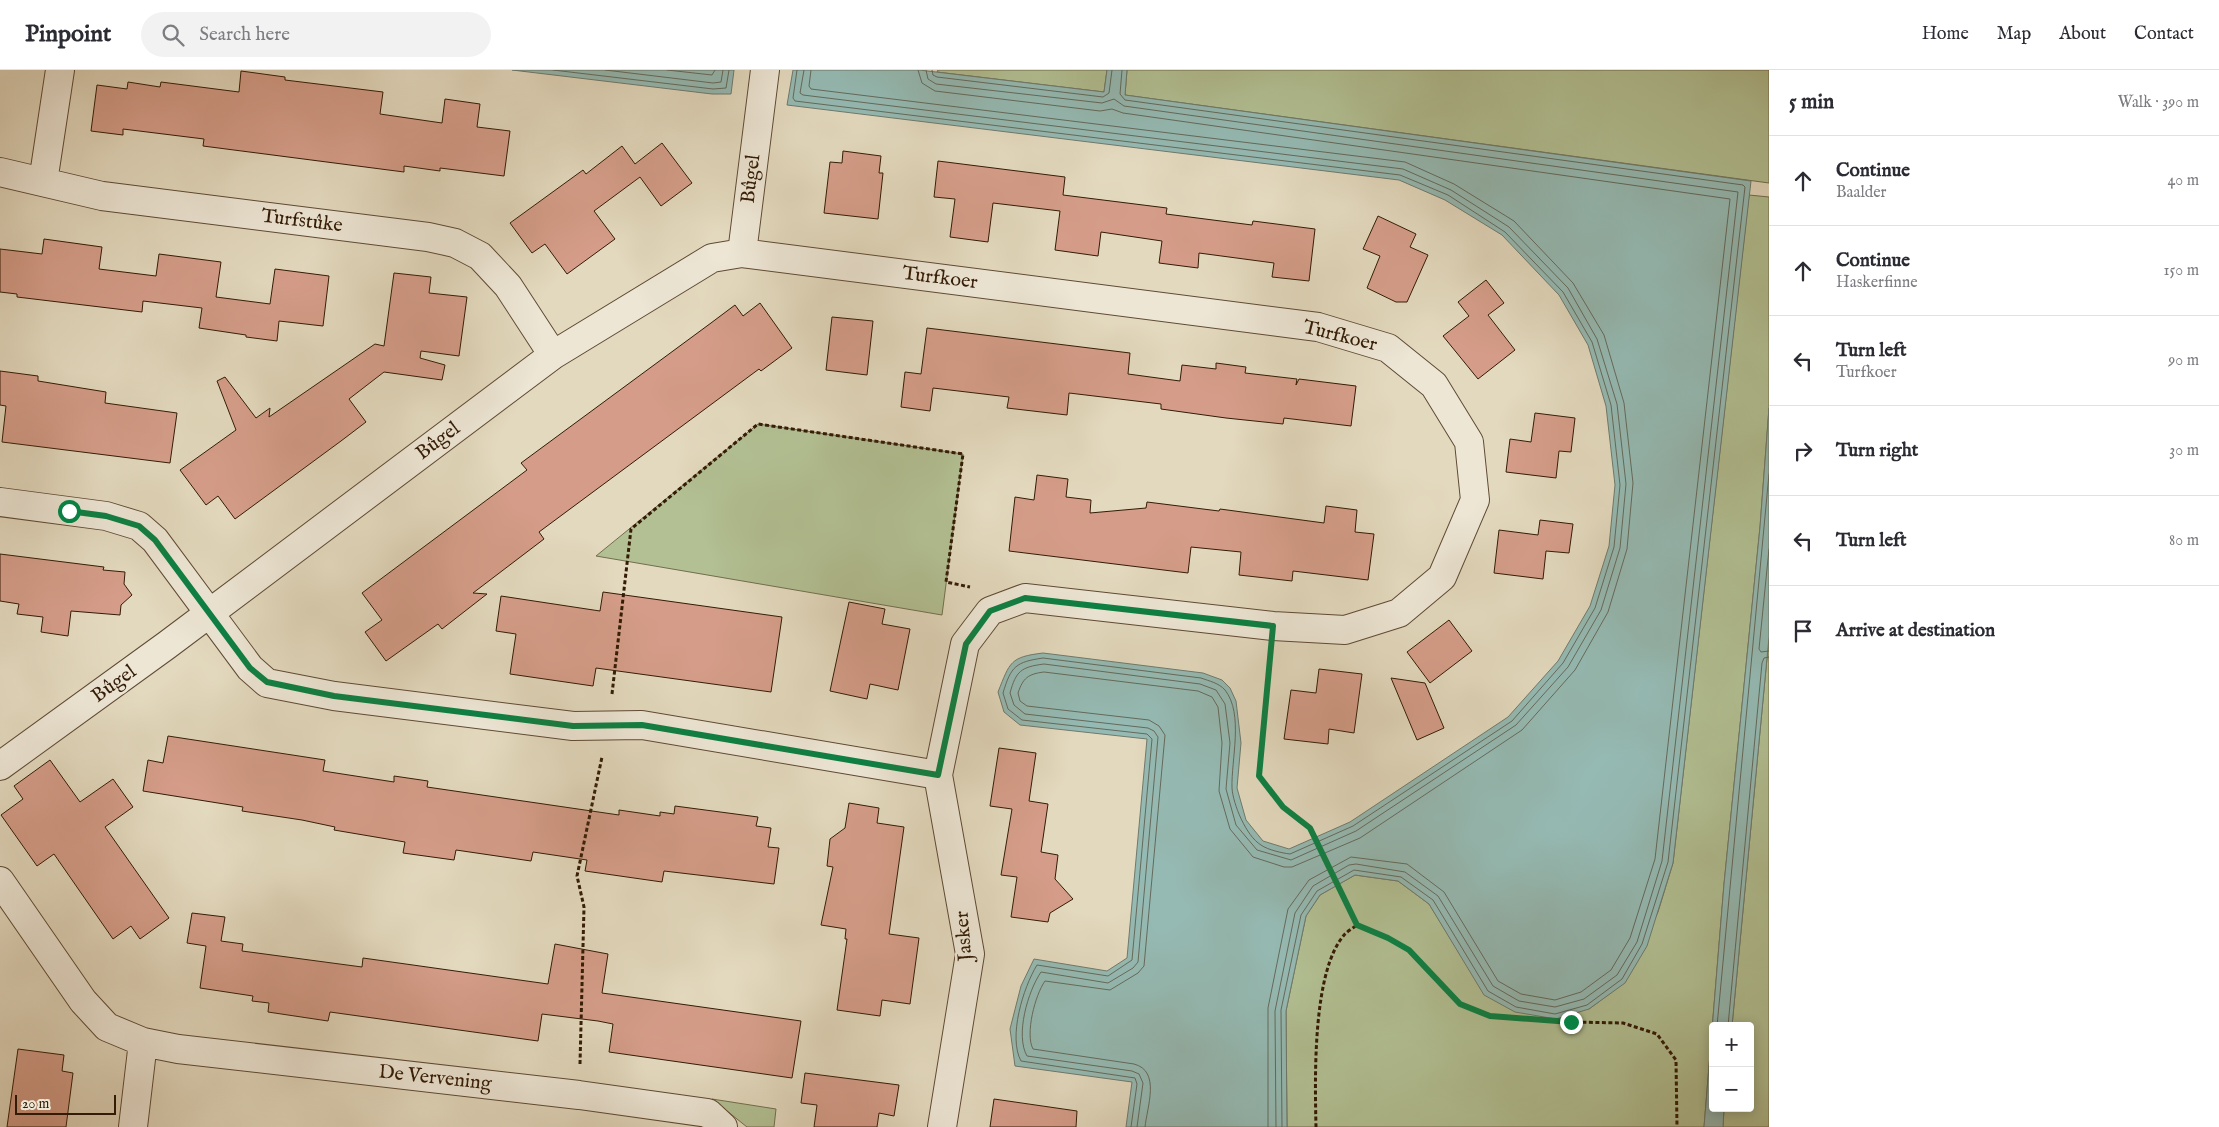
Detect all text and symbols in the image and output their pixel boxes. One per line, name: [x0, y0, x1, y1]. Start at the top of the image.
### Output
search box: [141, 12, 491, 57]
text: Pinpoint: [25, 19, 111, 50]
icon: search: [159, 21, 187, 49]
text: Search here: [199, 23, 290, 47]
text: Home: [1922, 23, 1969, 46]
text: Map: [1997, 23, 2031, 46]
text: About: [2059, 23, 2106, 46]
text: Contact: [2134, 23, 2194, 46]
text: 5 min: [1789, 89, 1834, 116]
text: Walk · 390 m: [2118, 93, 2199, 113]
street label: Bûgel: [736, 153, 766, 205]
text: Continue: [1836, 159, 1910, 183]
icon: ahead: [1789, 167, 1817, 195]
text: 40 m: [2167, 171, 2199, 191]
text: Baalder: [1836, 183, 1886, 203]
street label: Turfstûke: [260, 204, 344, 238]
text: Continue: [1836, 249, 1910, 273]
icon: ahead: [1789, 257, 1817, 285]
street label: Turfkoer: [901, 261, 980, 295]
text: 150 m: [2164, 261, 2199, 281]
text: Haskerfinne: [1836, 273, 1918, 293]
street label: Turfkoer: [1300, 315, 1380, 357]
text: Turn left: [1836, 339, 1907, 363]
icon: left: [1789, 347, 1817, 375]
text: 90 m: [2168, 351, 2199, 371]
text: Turfkoer: [1836, 363, 1897, 383]
street label: Bûgel: [411, 416, 466, 466]
icon: right: [1789, 437, 1817, 465]
text: Turn right: [1836, 439, 1918, 463]
text: 30 m: [2169, 441, 2199, 461]
route start: [58, 500, 81, 523]
icon: left: [1789, 527, 1817, 555]
text: Turn left: [1836, 529, 1907, 553]
text: 80 m: [2169, 531, 2199, 551]
icon: arrive: [1789, 617, 1817, 645]
text: Arrive at destination: [1836, 619, 1995, 643]
street label: Bûgel: [87, 659, 142, 709]
street label: Jasker: [949, 909, 979, 964]
route end: [1560, 1011, 1583, 1034]
map controls: [1709, 1022, 1754, 1112]
button: +: [1709, 1022, 1754, 1067]
street label: De Vervening: [377, 1060, 494, 1096]
button: −: [1709, 1067, 1754, 1112]
scale bar: [15, 1092, 116, 1115]
text: 20 m: [22, 1095, 49, 1113]

